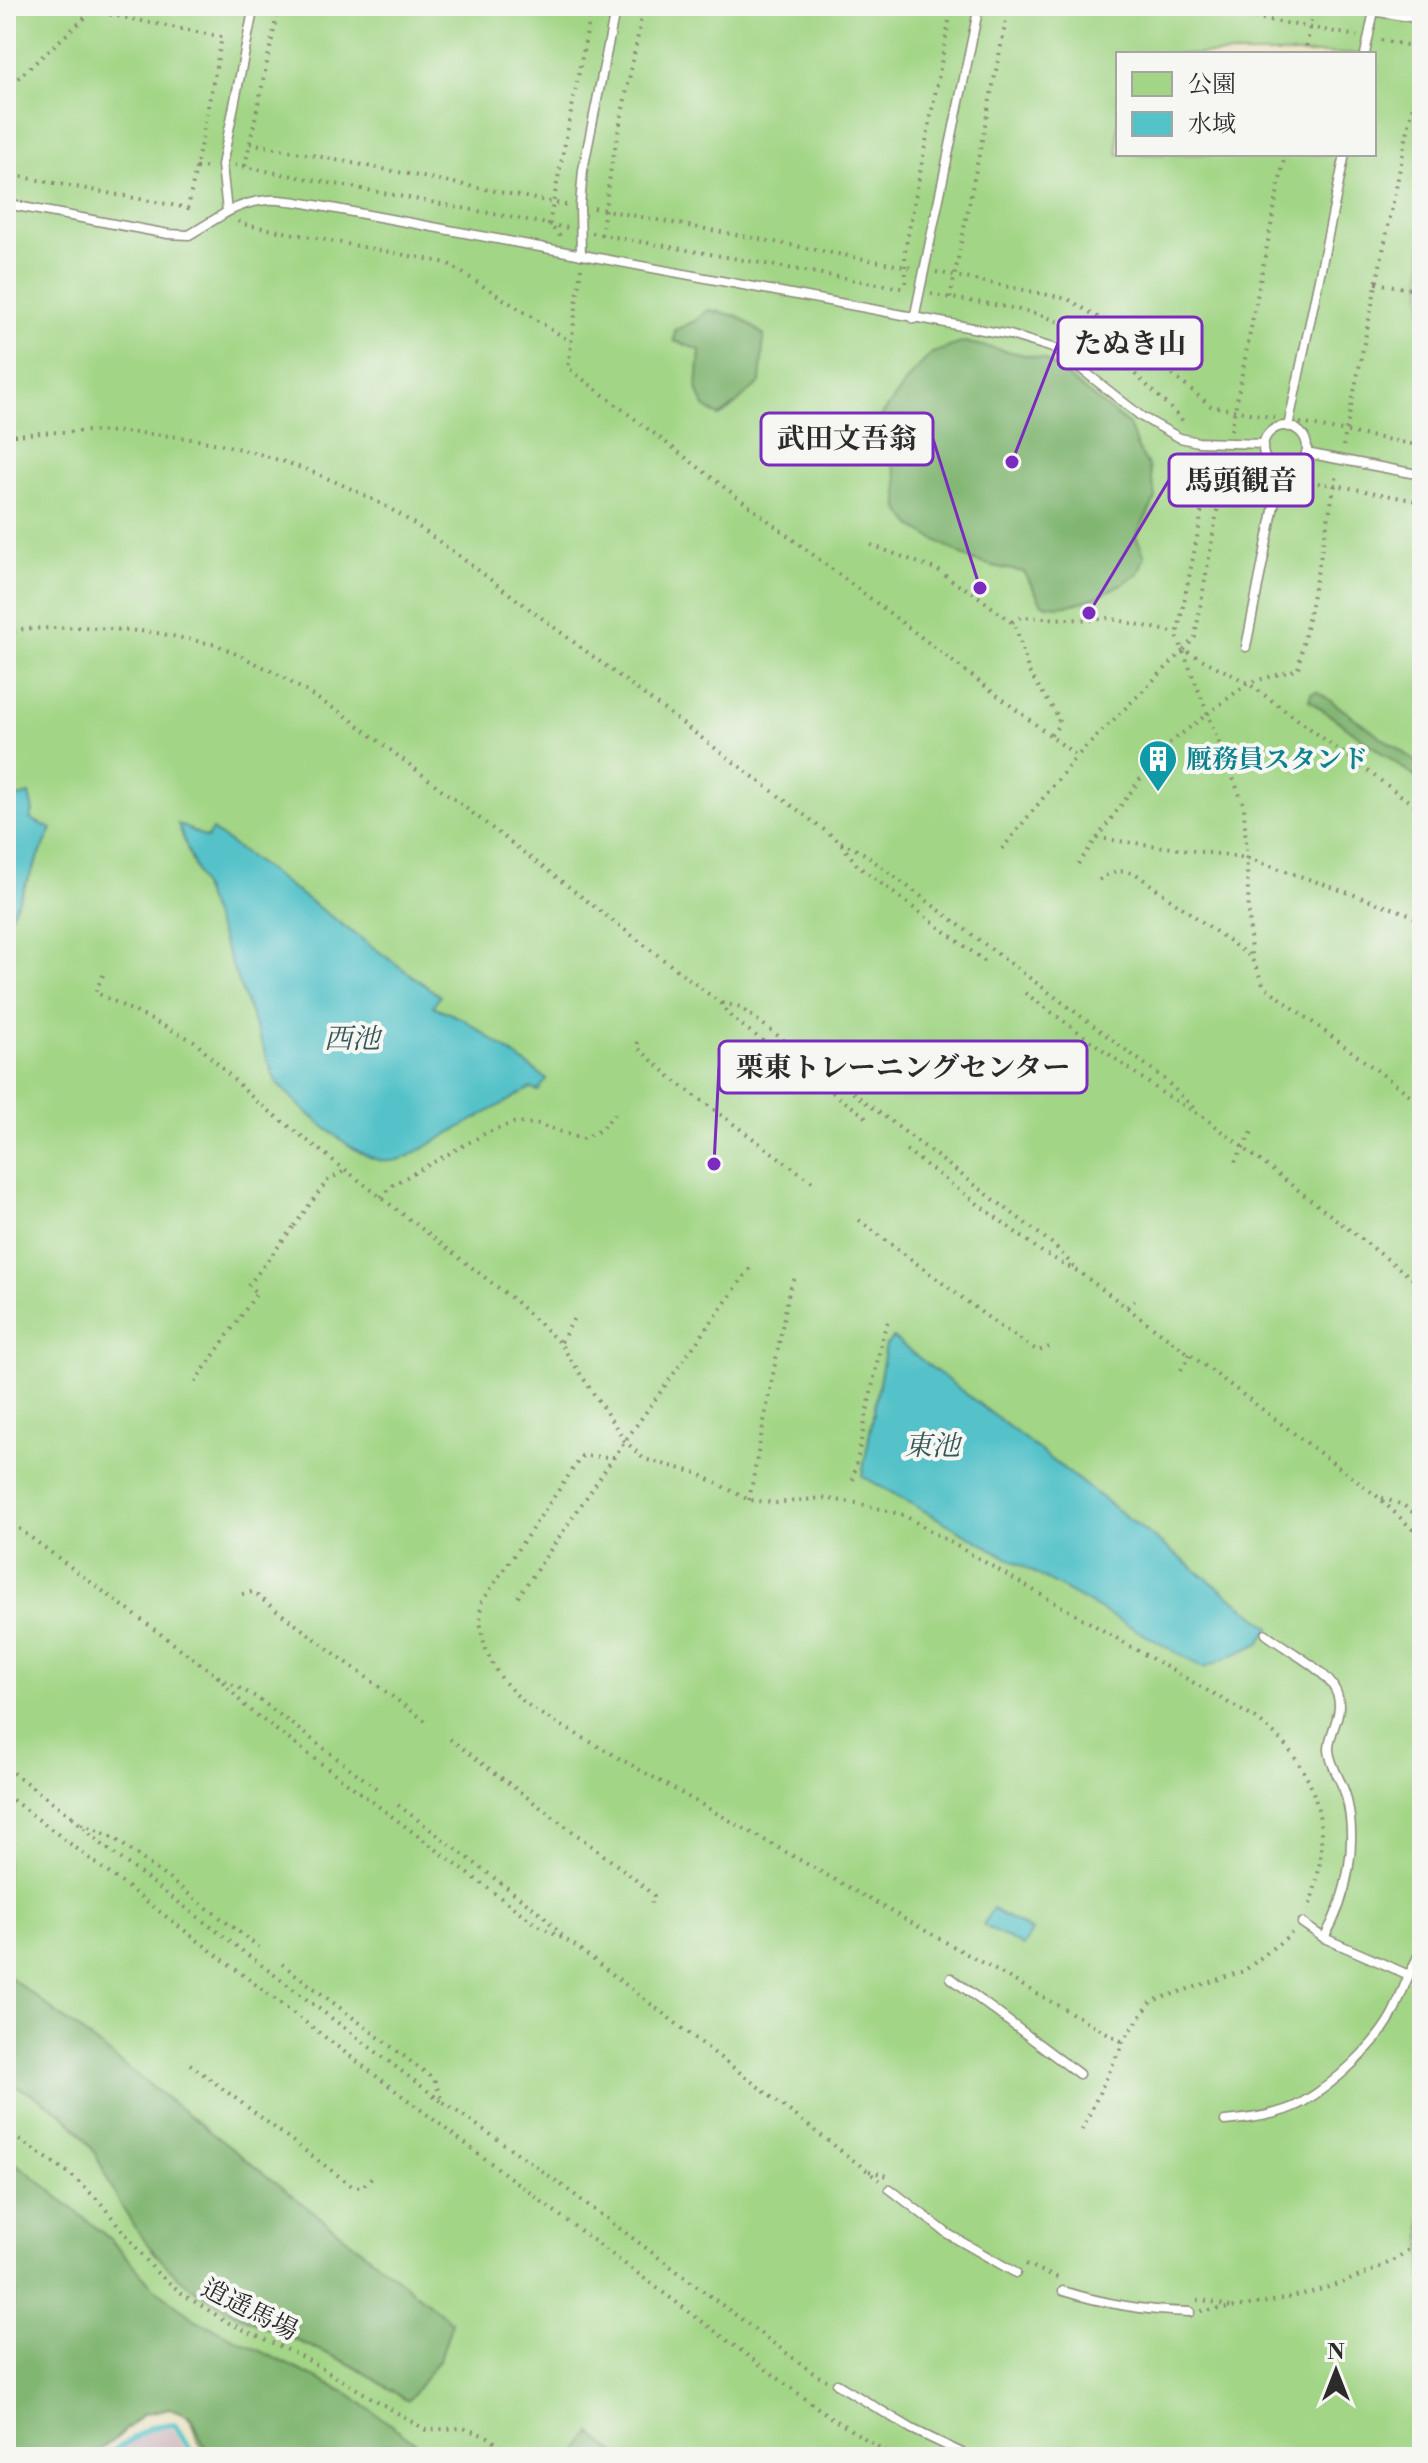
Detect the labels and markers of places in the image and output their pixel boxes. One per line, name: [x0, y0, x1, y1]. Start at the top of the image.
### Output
callout: たぬき山: [1058, 317, 1202, 369]
callout: 武田文吾翁: [761, 413, 933, 465]
callout: 馬頭観音: [1169, 454, 1313, 506]
building icon: 厩務員スタンド: [1137, 738, 1179, 793]
place label: 厩務員スタンド: [1186, 744, 1368, 776]
callout: 栗東トレーニングセンター: [719, 1041, 1087, 1093]

